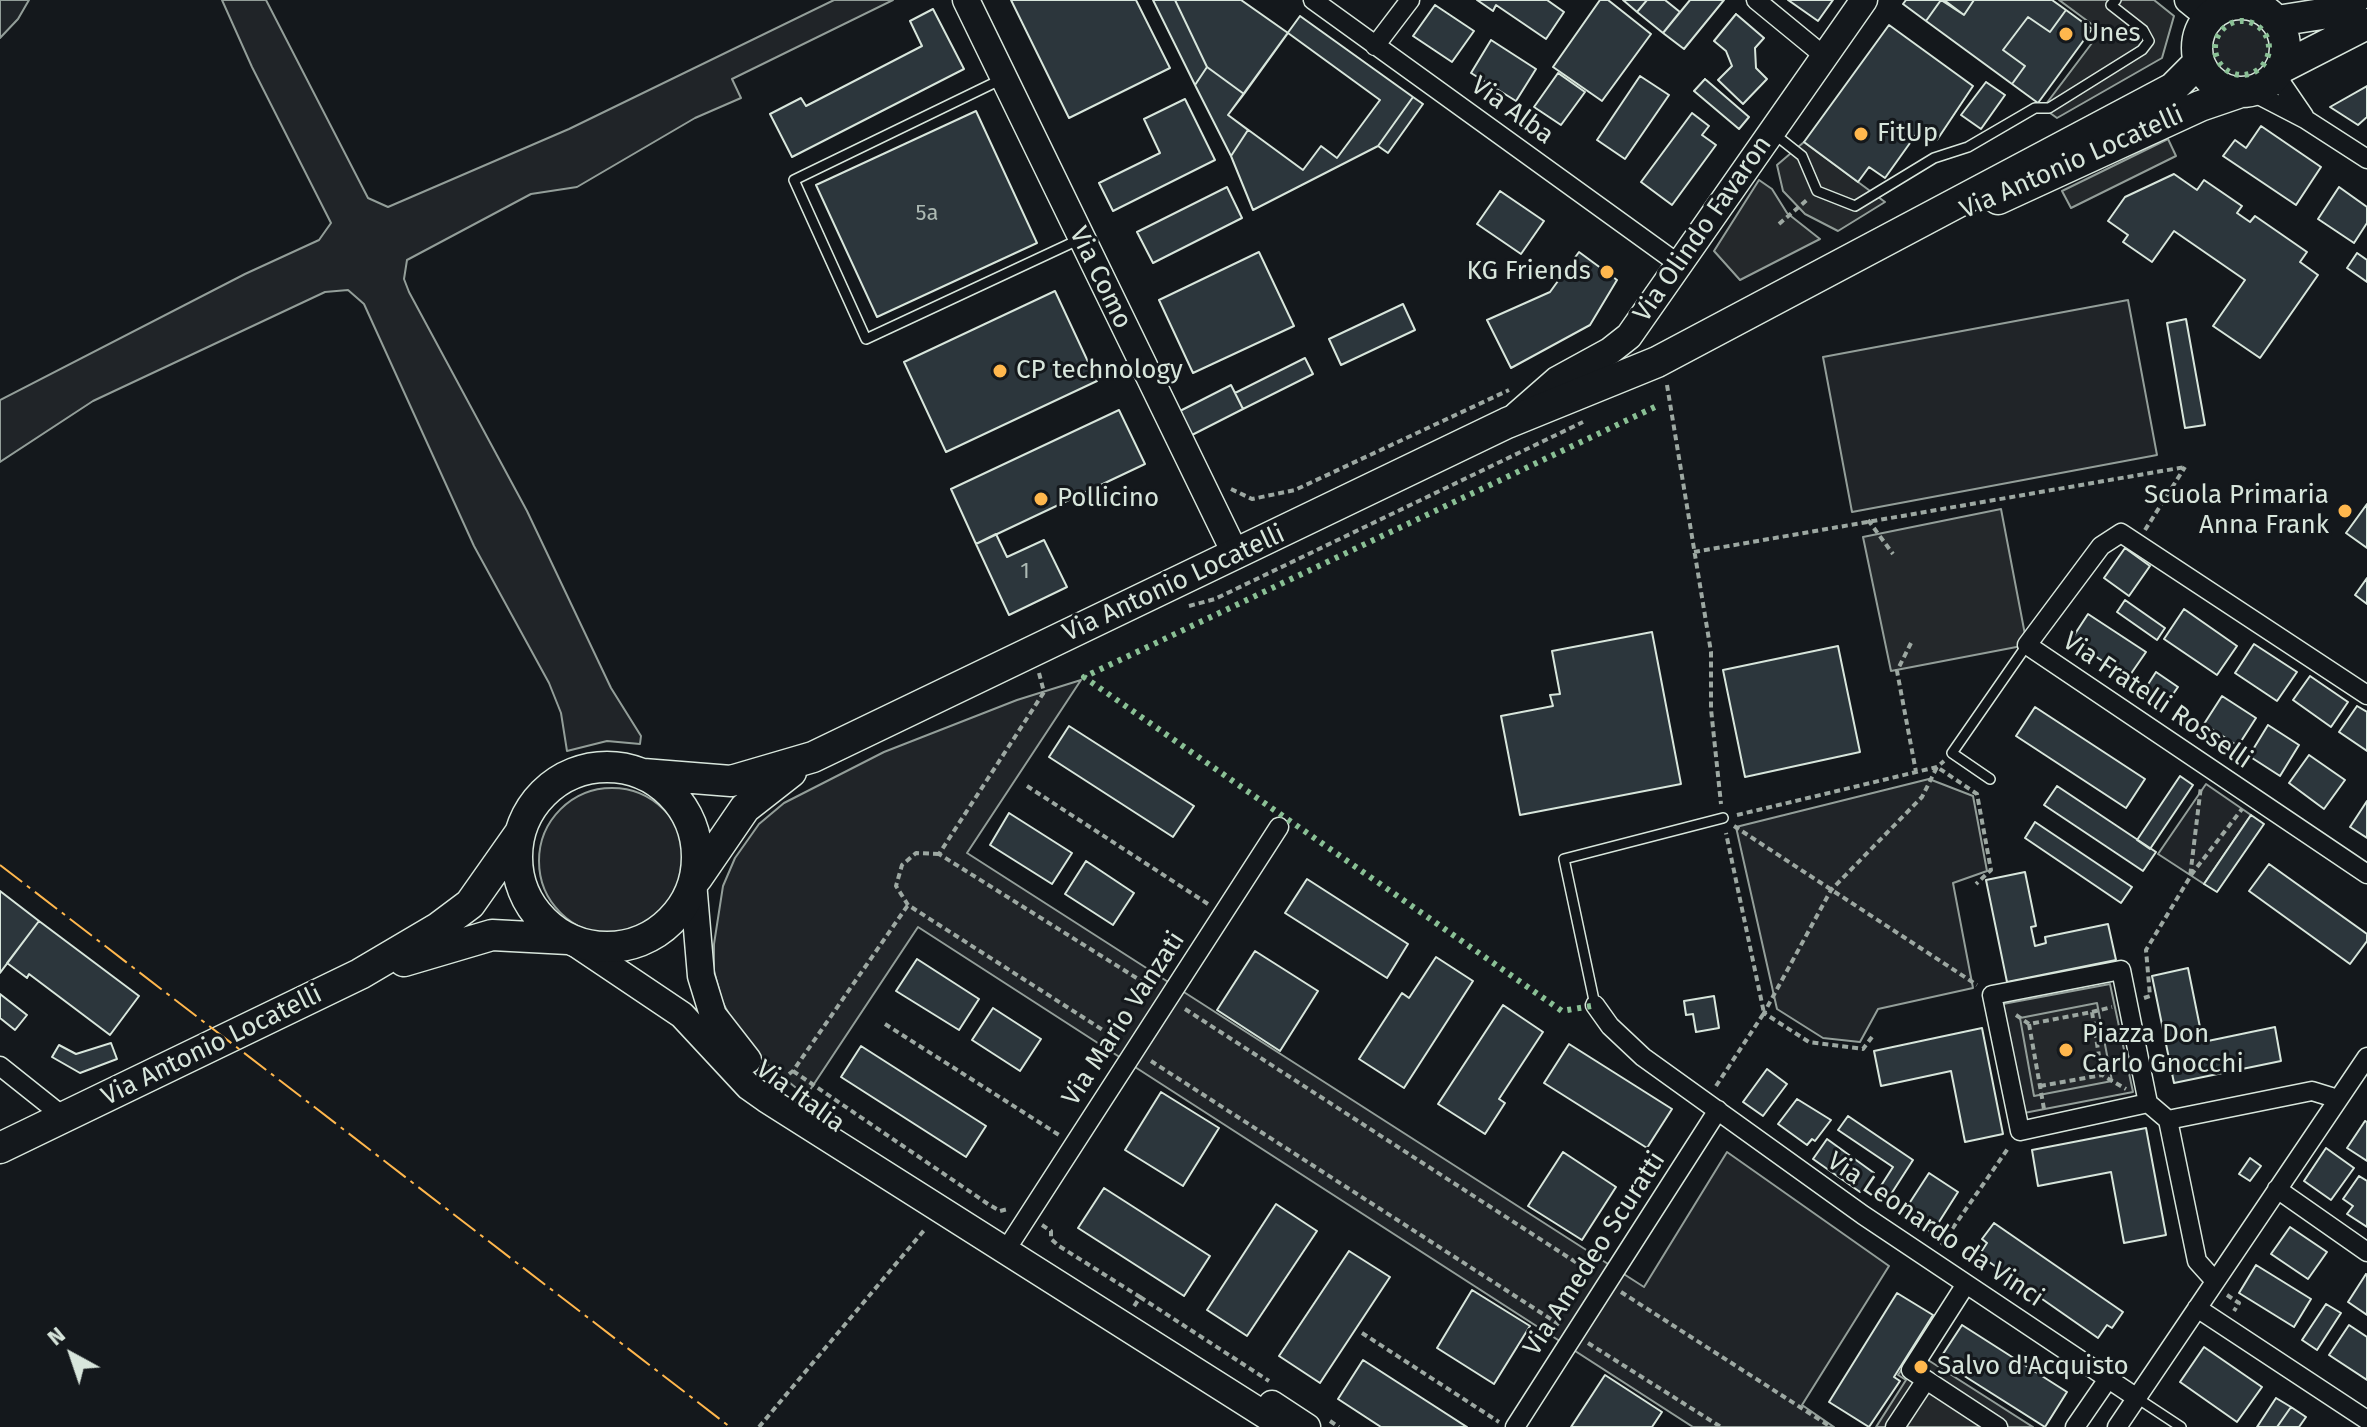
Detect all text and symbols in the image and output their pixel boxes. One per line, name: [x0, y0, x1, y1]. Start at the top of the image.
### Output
place label: Unes: [2082, 18, 2141, 50]
marker: Unes: [2057, 25, 2075, 43]
street label: Via Alba: [1465, 71, 1559, 151]
street label: Via Antonio Locatelli: [1955, 100, 2189, 226]
place label: FitUp: [1877, 118, 1938, 150]
marker: FitUp: [1852, 125, 1870, 143]
street label: Via Olindo Favaron: [1627, 130, 1779, 328]
house number: 5a: [916, 201, 938, 227]
street label: Via Como: [1062, 222, 1138, 334]
place label: KG Friends: [1466, 256, 1591, 288]
marker: KG Friends: [1598, 263, 1616, 281]
place label: CP technology: [1016, 355, 1183, 387]
marker: CP technology: [991, 362, 1009, 380]
place label: Scuola Primaria Anna Frank: [2144, 480, 2329, 542]
place label: Pollicino: [1057, 483, 1159, 515]
marker: Pollicino: [1032, 490, 1050, 508]
marker: Scuola Primaria Anna Frank: [2336, 502, 2354, 520]
street label: Via Antonio Locatelli: [1058, 519, 1290, 649]
house number: 1: [1020, 559, 1030, 585]
street label: Via Fratelli Rosselli: [2056, 626, 2258, 776]
street label: Via Mario Vanzati: [1056, 926, 1192, 1112]
street label: Via Antonio Locatelli: [97, 979, 327, 1113]
place label: Piazza Don Carlo Gnocchi: [2082, 1019, 2244, 1080]
marker: Piazza Don Carlo Gnocchi: [2057, 1041, 2075, 1059]
street label: Via Italia: [749, 1054, 851, 1140]
street label: Via Amedeo Scuratti: [1517, 1146, 1673, 1362]
street label: Via Leonardo da Vinci: [1821, 1146, 2049, 1314]
north arrow: [32, 1315, 112, 1395]
text: N: [42, 1321, 71, 1351]
place label: Salvo d'Acquisto: [1937, 1351, 2129, 1383]
marker: Salvo d'Acquisto: [1912, 1358, 1930, 1376]

